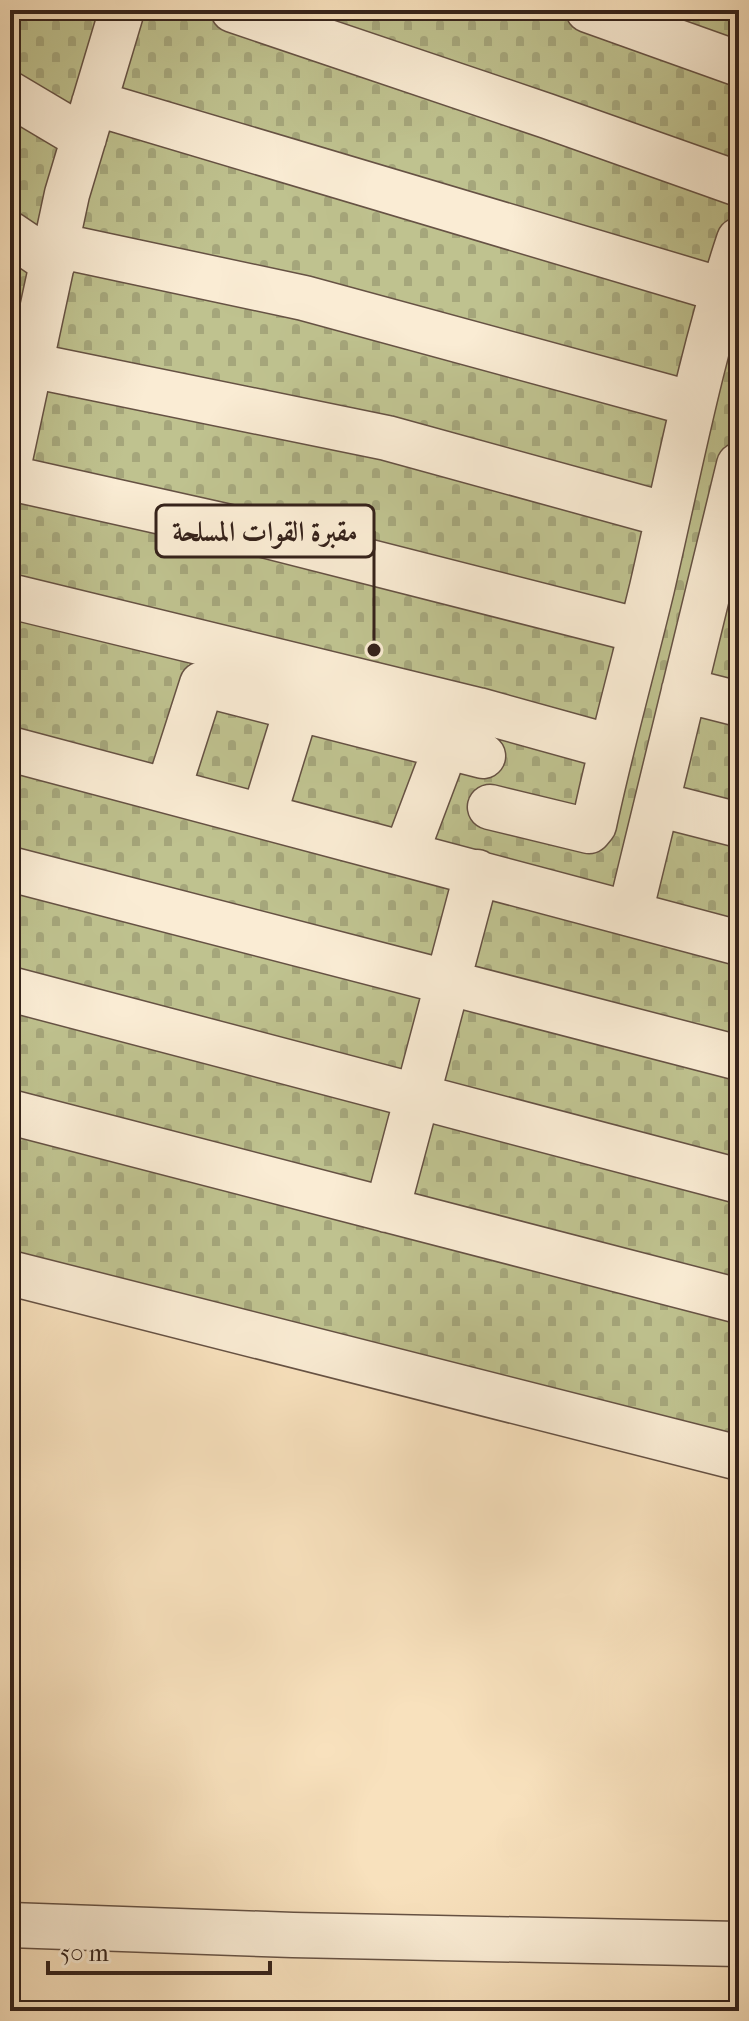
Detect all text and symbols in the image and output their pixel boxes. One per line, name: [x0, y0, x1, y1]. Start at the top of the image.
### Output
callout: مقبرة القوات المسلحة: [156, 505, 374, 557]
text: مقبرة القوات المسلحة: [172, 515, 358, 549]
scale bar: [48, 1925, 270, 1975]
text: 50 m: [60, 1939, 109, 1967]

